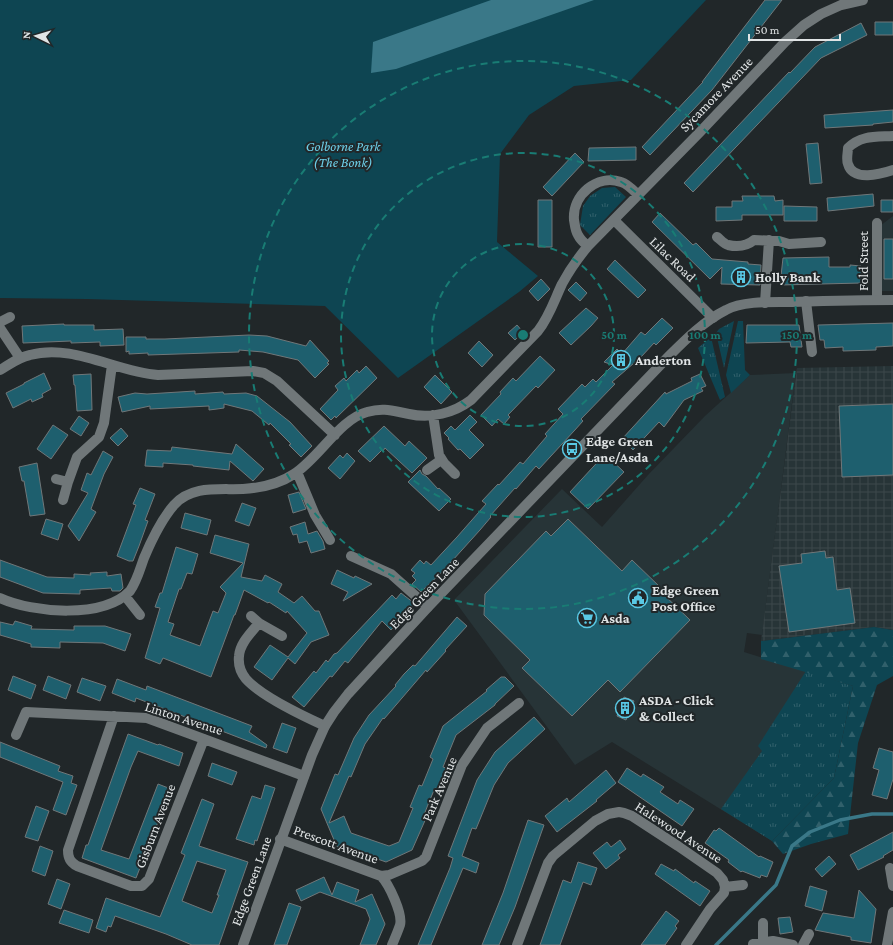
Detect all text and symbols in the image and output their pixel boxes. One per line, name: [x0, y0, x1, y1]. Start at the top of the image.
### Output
north arrow: [16, 16, 56, 56]
scale bar: [749, 16, 840, 42]
text: 50 m: [755, 23, 780, 37]
text: N: [20, 30, 32, 39]
street label: Sycamore Avenue: [676, 53, 756, 135]
park label: Golborne Park (The Bonk): [306, 138, 381, 171]
street label: Fold Street: [855, 231, 871, 291]
street label: Lilac Road: [647, 233, 700, 285]
building icon: Holly Bank: [730, 266, 752, 288]
place label: Holly Bank: [755, 269, 821, 285]
centre of rings: [516, 328, 530, 342]
text: 50 m: [601, 328, 628, 342]
text: 100 m: [689, 328, 722, 342]
text: 150 m: [782, 328, 813, 342]
building icon: Anderton: [610, 349, 632, 371]
place label: Anderton: [634, 352, 691, 368]
place label: Edge Green Lane/Asda: [586, 433, 653, 465]
bus stop icon: Edge Green Lane/Asda: [561, 438, 583, 460]
street label: Edge Green Lane: [386, 554, 462, 632]
place label: Edge Green Post Office: [652, 582, 719, 614]
public building icon: Edge Green Post Office: [627, 587, 649, 609]
supermarket icon: Asda: [576, 607, 598, 629]
place label: Asda: [600, 610, 630, 626]
place label: ASDA - Click & Collect: [638, 692, 714, 724]
building icon: ASDA - Click & Collect: [614, 697, 636, 719]
street label: Linton Avenue: [143, 698, 225, 738]
street label: Park Avenue: [418, 754, 460, 824]
street label: Gisburn Avenue: [132, 782, 178, 870]
street label: Halewood Avenue: [632, 798, 726, 866]
street label: Prescott Avenue: [291, 821, 381, 867]
street label: Edge Green Lane: [227, 834, 275, 928]

